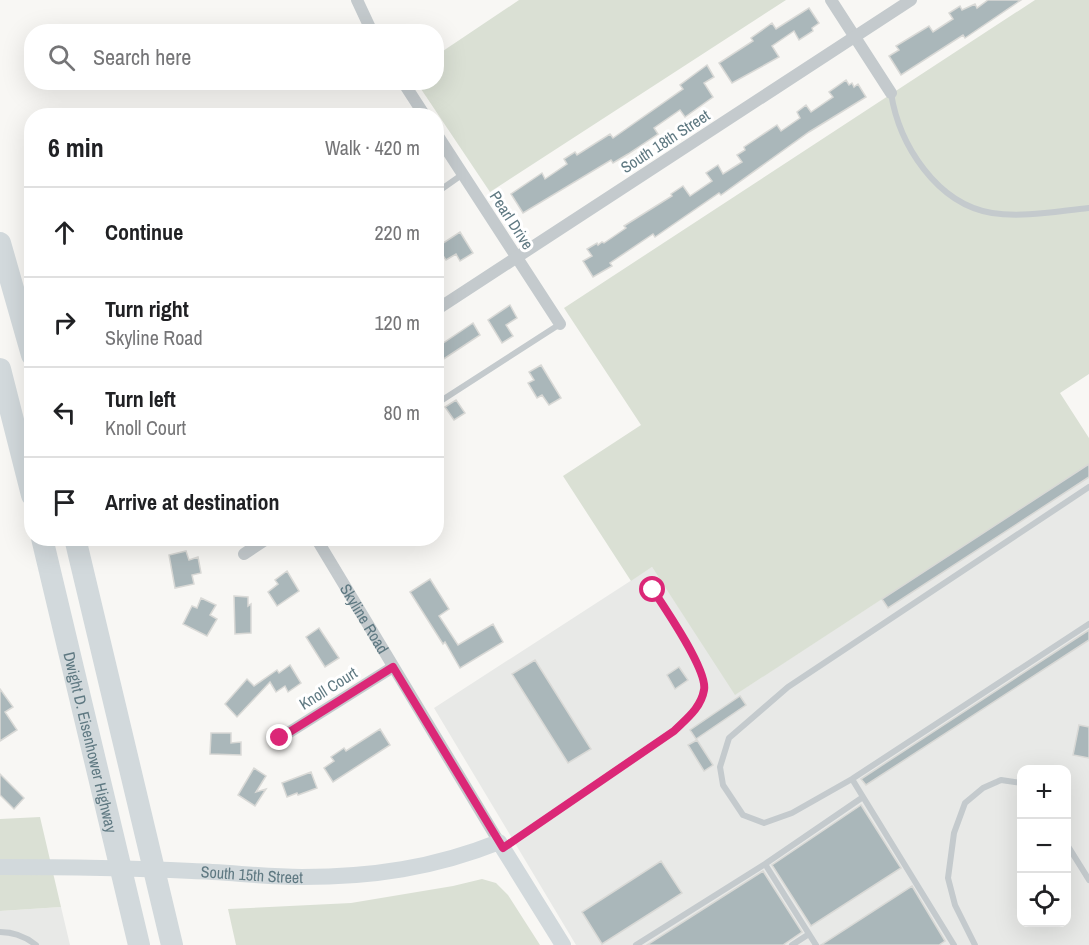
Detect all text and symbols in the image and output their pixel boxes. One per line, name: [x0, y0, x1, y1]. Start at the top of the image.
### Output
search box: [24, 24, 444, 90]
icon: search: [45, 41, 78, 74]
text: Search here: [93, 42, 191, 72]
street label: South 18th Street: [616, 104, 714, 178]
text: 6 min: [48, 130, 104, 165]
text: Walk · 420 m: [325, 134, 420, 161]
street label: Pearl Drive: [485, 186, 539, 254]
icon: ahead: [48, 216, 81, 249]
text: Continue: [105, 217, 183, 247]
text: 220 m: [374, 219, 420, 246]
text: Turn right: [105, 294, 189, 324]
icon: right: [48, 306, 81, 339]
text: 120 m: [374, 309, 420, 336]
text: Skyline Road: [105, 324, 203, 351]
text: Turn left: [105, 384, 176, 414]
icon: left: [48, 396, 81, 429]
text: 80 m: [384, 399, 420, 426]
text: Knoll Court: [105, 414, 186, 441]
icon: arrive: [48, 486, 81, 519]
text: Arrive at destination: [105, 487, 279, 517]
route start: [639, 576, 665, 602]
street label: Skyline Road: [335, 579, 394, 658]
street label: Dwight D. Eisenhower Highway: [58, 650, 123, 835]
street label: Knoll Court: [295, 661, 362, 715]
route end: [266, 724, 292, 750]
map controls: [1017, 765, 1071, 927]
button: +: [1017, 765, 1071, 819]
button: −: [1017, 819, 1071, 873]
street label: South 15th Street: [200, 860, 303, 888]
button: locate: [1017, 873, 1071, 927]

